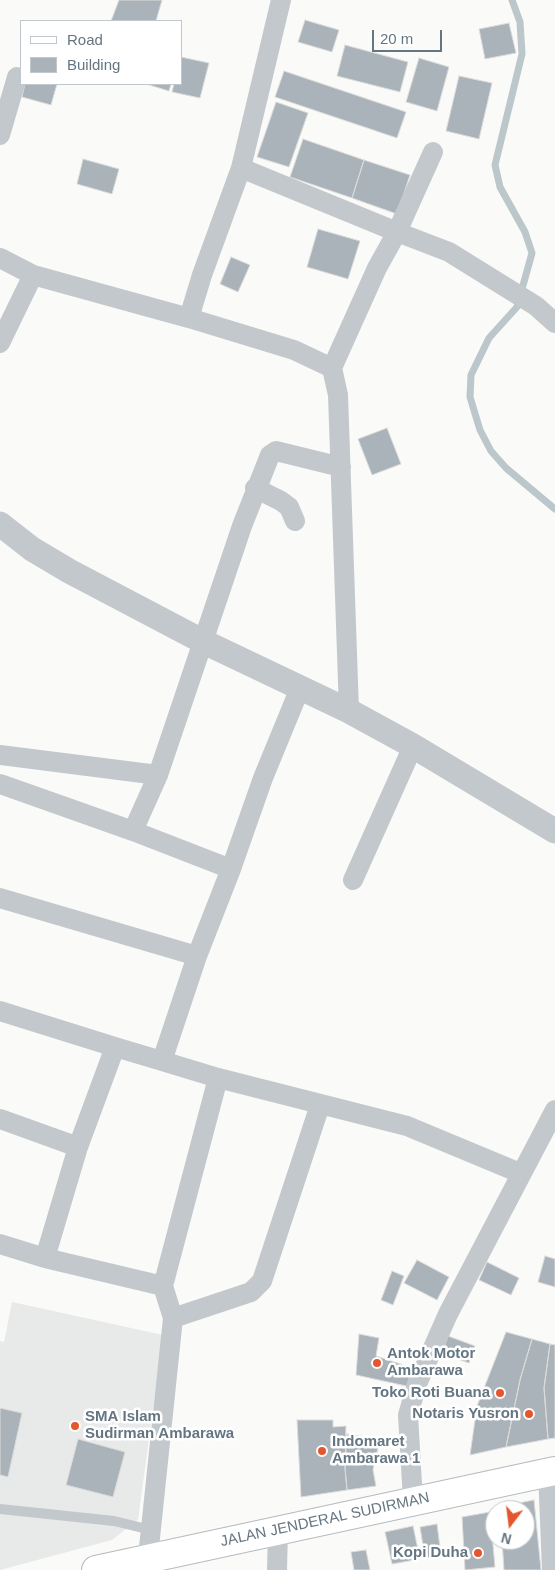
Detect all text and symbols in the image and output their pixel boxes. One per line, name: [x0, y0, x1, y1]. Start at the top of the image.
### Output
legend: [20, 20, 182, 85]
scale bar: [375, 20, 445, 52]
text: 20 m: [380, 30, 413, 47]
text: Road: [67, 31, 103, 48]
text: Building: [67, 56, 120, 73]
place label: Antok Motor Ambarawa: [387, 1345, 475, 1380]
marker: Antok Motor Ambarawa: [371, 1357, 383, 1369]
place label: Toko Roti Buana: [372, 1384, 490, 1402]
marker: Toko Roti Buana: [494, 1387, 506, 1399]
place label: Notaris Yusron: [412, 1405, 519, 1423]
place label: SMA Islam Sudirman Ambarawa: [85, 1408, 234, 1443]
marker: Notaris Yusron: [523, 1408, 535, 1420]
marker: SMA Islam Sudirman Ambarawa: [69, 1420, 81, 1432]
place label: Indomaret Ambarawa 1: [332, 1433, 420, 1468]
marker: Indomaret Ambarawa 1: [316, 1445, 328, 1457]
street label: JALAN JENDERAL SUDIRMAN: [219, 1489, 431, 1551]
north arrow: [485, 1500, 535, 1550]
text: N: [499, 1529, 513, 1548]
place label: Kopi Duha: [393, 1544, 468, 1562]
marker: Kopi Duha: [472, 1547, 484, 1559]

